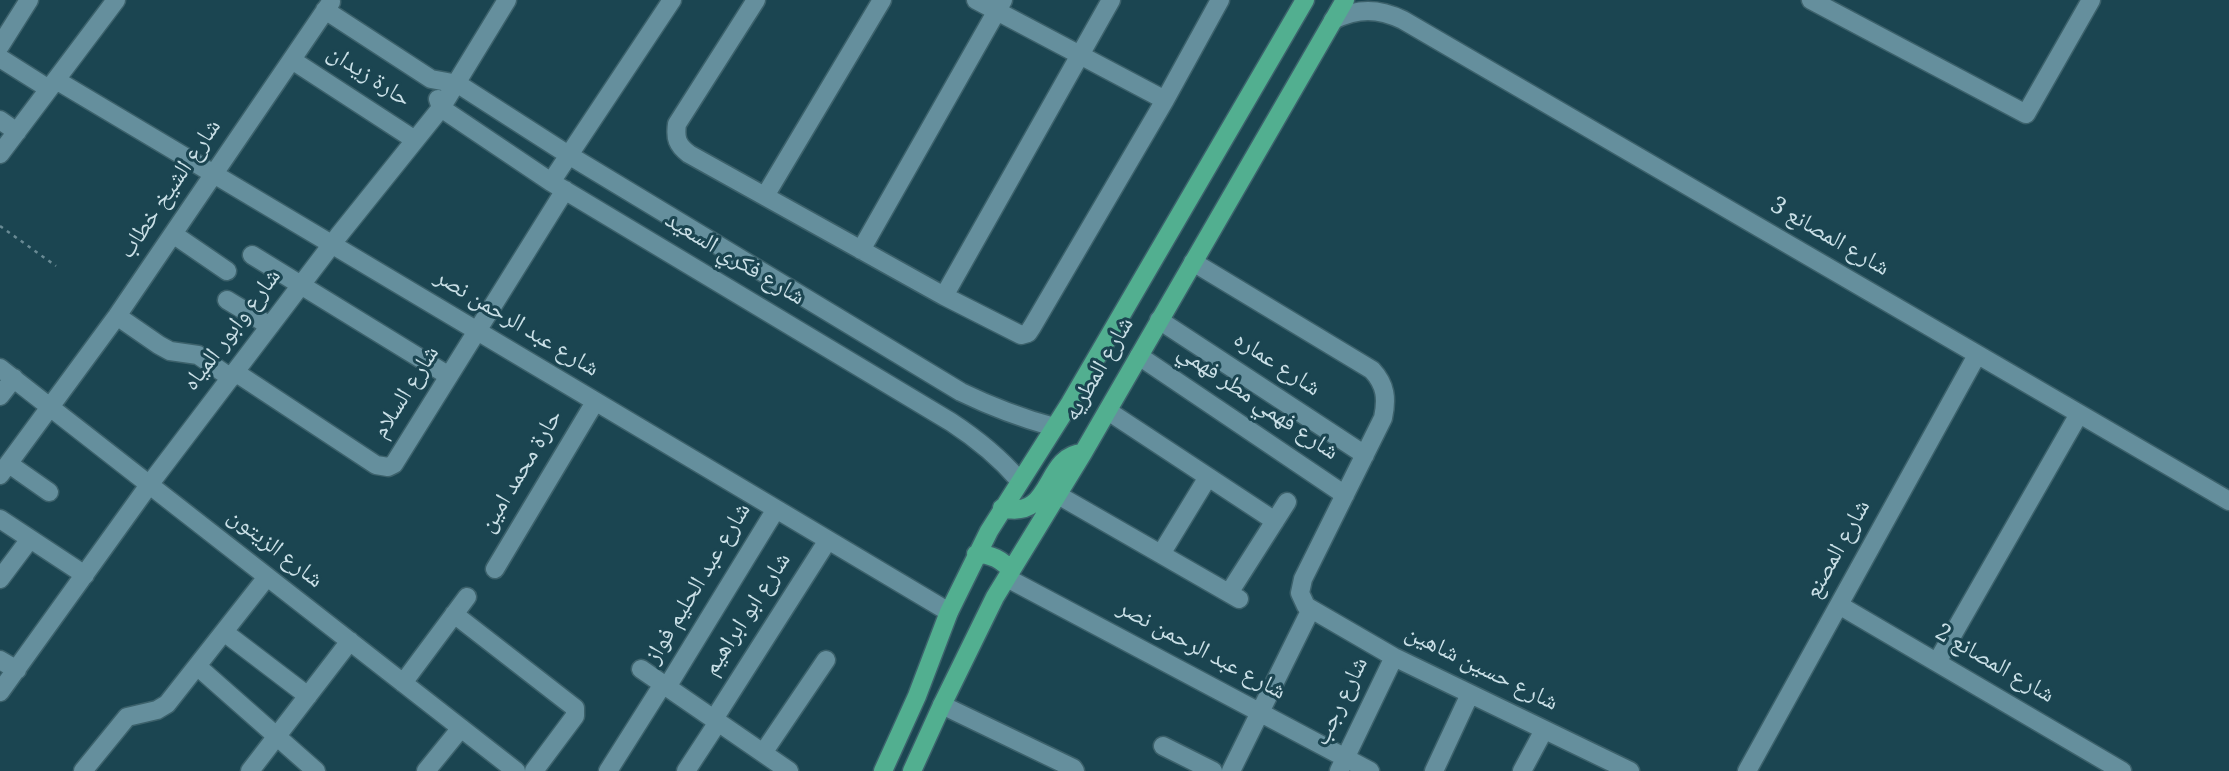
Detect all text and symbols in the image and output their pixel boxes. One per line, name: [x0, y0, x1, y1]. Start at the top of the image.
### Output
street label: حارة زيدان: [320, 41, 414, 117]
street label: شارع الشيخ خطاب: [116, 116, 230, 266]
street label: شارع المصانع 3: [1763, 194, 1893, 286]
street label: شارع فكري السعيد: [658, 209, 808, 315]
street label: شارع وابور المياه: [180, 265, 290, 399]
street label: شارع عبد الرحمن نصر: [428, 266, 602, 386]
street label: شارع المطريه: [1061, 314, 1143, 428]
street label: شارع عماره: [1226, 328, 1324, 406]
street label: شارع فهمي مطر فهمي: [1170, 340, 1342, 470]
street label: شارع السلام: [369, 342, 449, 446]
street label: حارة محمد امين: [476, 406, 572, 540]
street label: شارع المصنع: [1802, 496, 1880, 606]
street label: شارع عبد الحليم فواز: [642, 499, 760, 671]
street label: شارع الزيتون: [219, 505, 327, 597]
street label: شارع ابو ابراهيم: [700, 549, 800, 683]
street label: شارع عبد الرحمن نصر: [1111, 596, 1289, 710]
street label: شارع حسين شاهين: [1399, 621, 1561, 721]
street label: شارع المصانع 2: [1928, 621, 2058, 713]
street label: شارع رجب: [1310, 654, 1378, 752]

